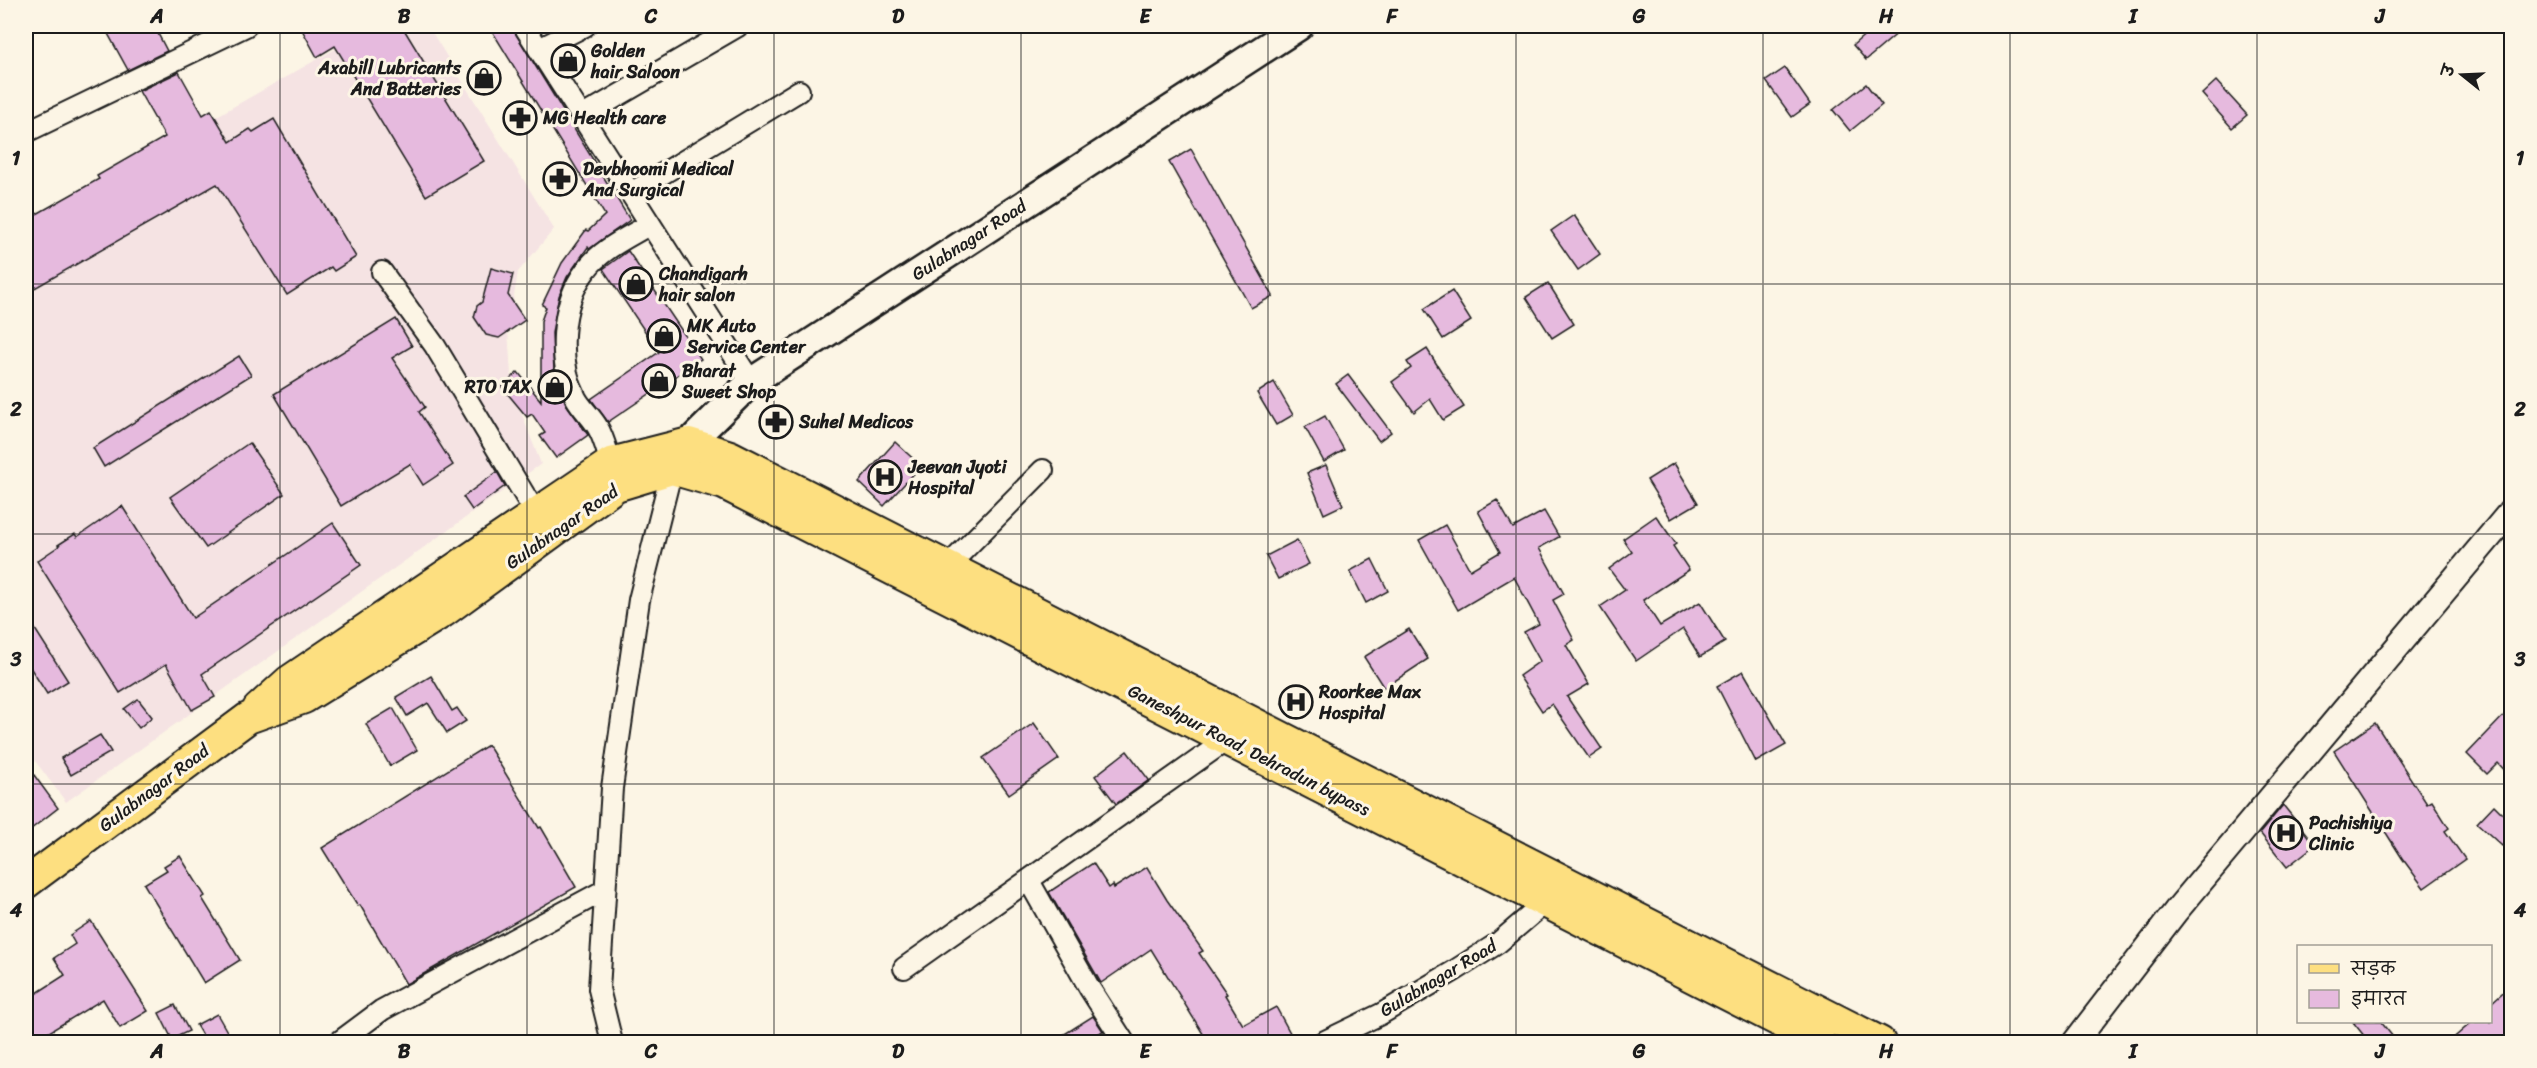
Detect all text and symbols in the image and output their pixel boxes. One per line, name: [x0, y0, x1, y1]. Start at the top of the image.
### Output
text: A: [149, 0, 164, 34]
text: B: [398, 0, 411, 34]
text: C: [644, 0, 658, 34]
text: D: [892, 0, 905, 34]
text: E: [1139, 0, 1152, 34]
text: F: [1386, 0, 1399, 34]
text: G: [1632, 0, 1646, 34]
text: H: [1878, 0, 1894, 34]
text: I: [2128, 0, 2139, 34]
text: J: [2374, 0, 2386, 34]
place label: Golden hair Saloon: [590, 35, 680, 88]
shop icon: Golden hair Saloon: [550, 43, 586, 79]
north arrow: [2432, 45, 2492, 105]
place label: Axabill Lubricants And Batteries: [317, 52, 462, 105]
shop icon: Axabill Lubricants And Batteries: [466, 60, 502, 96]
text: उ: [2432, 60, 2464, 82]
pharmacy icon: MG Health care: [502, 100, 538, 136]
place label: MG Health care: [542, 102, 667, 134]
text: 1: [12, 141, 21, 176]
text: 1: [2516, 141, 2525, 176]
place label: Devbhoomi Medical And Surgical: [582, 153, 734, 206]
pharmacy icon: Devbhoomi Medical And Surgical: [542, 161, 578, 197]
street label: Gulabnagar Road: [905, 190, 1034, 289]
place label: Chandigarh hair salon: [658, 258, 748, 311]
shop icon: Chandigarh hair salon: [618, 266, 654, 302]
place label: MK Auto Service Center: [686, 310, 807, 363]
shop icon: MK Auto Service Center: [646, 318, 682, 354]
place label: Bharat Sweet Shop: [681, 355, 776, 408]
shop icon: Bharat Sweet Shop: [641, 363, 677, 399]
shop icon: RTO TAX: [537, 369, 573, 405]
place label: RTO TAX: [464, 371, 532, 403]
text: 2: [9, 392, 22, 427]
text: 2: [2513, 392, 2526, 427]
pharmacy icon: Suhel Medicos: [758, 404, 794, 440]
place label: Suhel Medicos: [798, 406, 914, 438]
place label: Jeevan Jyoti Hospital: [907, 451, 1007, 504]
hospital icon: Jeevan Jyoti Hospital: [867, 459, 903, 495]
street label: Gulabnagar Road: [499, 475, 627, 578]
text: 3: [10, 642, 22, 677]
text: 3: [2514, 642, 2526, 677]
street label: Ganeshpur Road, Dehradun bypass: [1122, 675, 1376, 825]
place label: Roorkee Max Hospital: [1318, 676, 1421, 729]
hospital icon: Roorkee Max Hospital: [1278, 684, 1314, 720]
street label: Gulabnagar Road: [92, 735, 218, 841]
place label: Pachishiya Clinic: [2308, 807, 2393, 860]
hospital icon: Pachishiya Clinic: [2268, 815, 2304, 851]
text: 4: [9, 893, 23, 928]
text: 4: [2513, 893, 2527, 928]
street label: Gulabnagar Road: [1373, 929, 1504, 1026]
legend: [2297, 945, 2492, 1023]
text: सड़क: [2350, 953, 2396, 985]
text: इमारत: [2351, 983, 2407, 1015]
text: A: [149, 1034, 164, 1068]
text: B: [398, 1034, 411, 1068]
text: C: [644, 1034, 658, 1068]
text: D: [892, 1034, 905, 1068]
text: E: [1139, 1034, 1152, 1068]
text: F: [1386, 1034, 1399, 1068]
text: G: [1632, 1034, 1646, 1068]
text: H: [1878, 1034, 1894, 1068]
text: I: [2128, 1034, 2139, 1068]
text: J: [2374, 1034, 2386, 1068]

